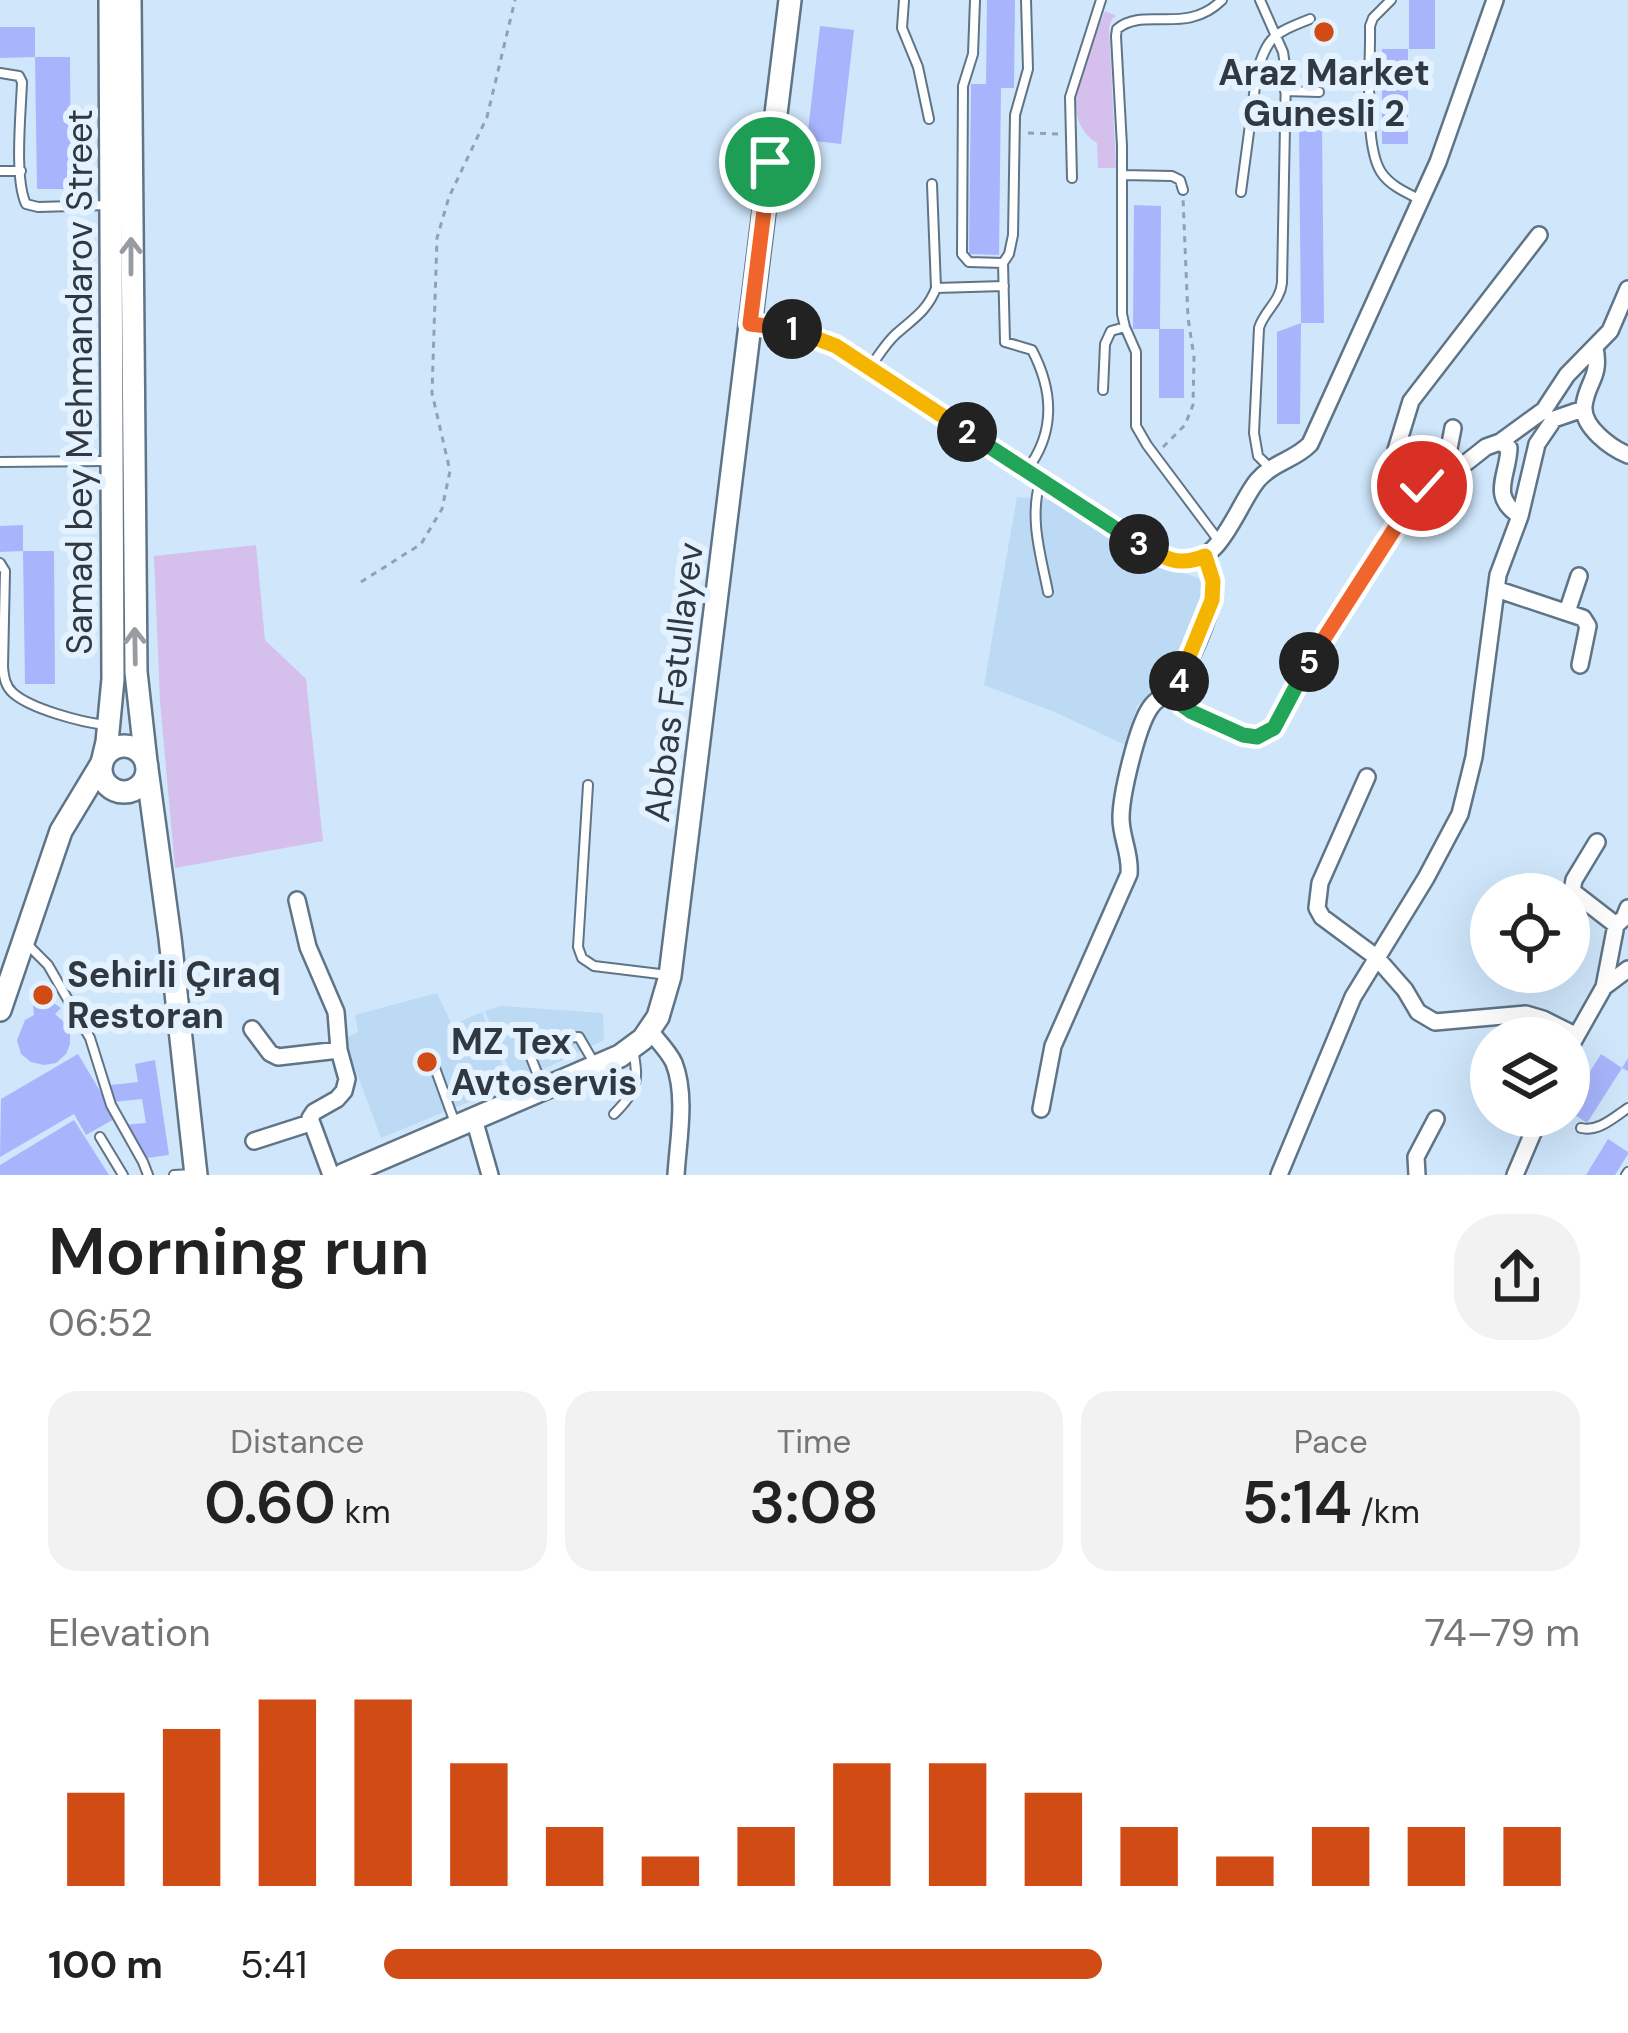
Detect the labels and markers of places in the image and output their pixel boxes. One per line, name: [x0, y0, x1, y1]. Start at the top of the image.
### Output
marker: Araz Market Gunesli 2: [1311, 19, 1337, 45]
place label: Araz Market Gunesli 2: [1218, 49, 1430, 137]
pin: [719, 111, 821, 213]
pin: 1: [762, 299, 822, 359]
pin: 2: [937, 402, 997, 462]
pin: [1371, 435, 1473, 537]
pin: 3: [1109, 514, 1169, 574]
pin: 5: [1279, 632, 1339, 692]
pin: 4: [1149, 651, 1209, 711]
place label: Sehirli Çıraq Restoran: [67, 951, 281, 1039]
marker: Sehirli Çıraq Restoran: [30, 982, 56, 1008]
place label: MZ Tex Avtoservis: [451, 1018, 637, 1106]
marker: MZ Tex Avtoservis: [414, 1049, 440, 1075]

